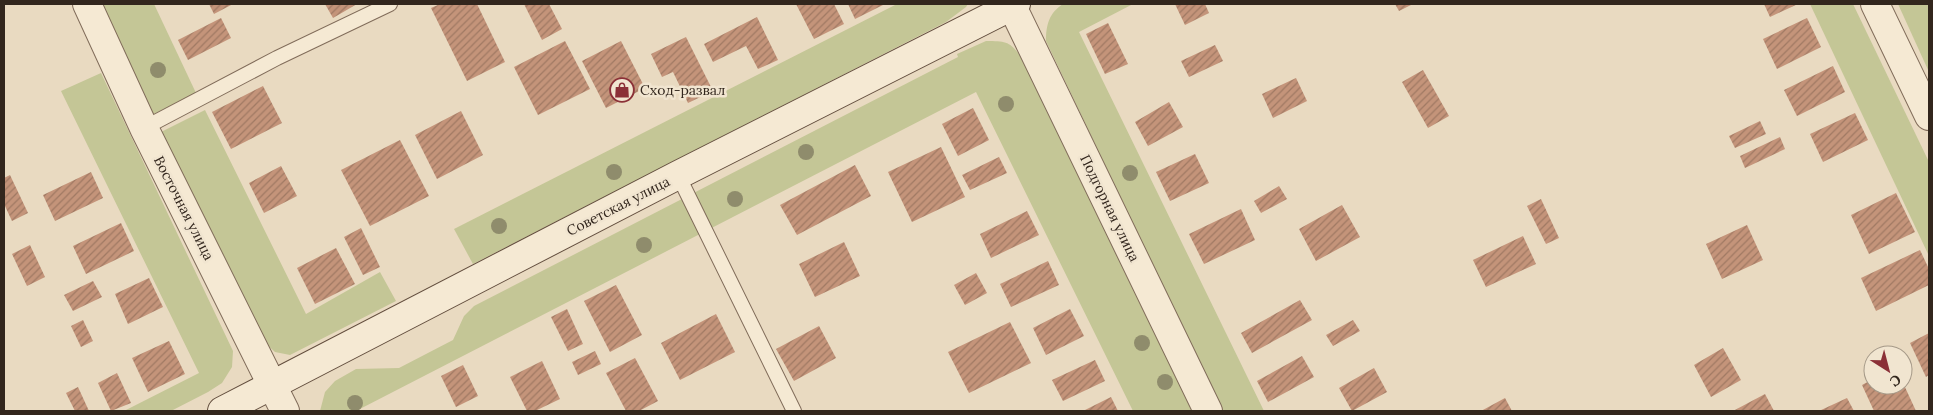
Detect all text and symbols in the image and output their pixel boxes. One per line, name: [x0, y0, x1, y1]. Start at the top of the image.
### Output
shop icon: Сход-развал: [609, 77, 635, 103]
place label: Сход-развал: [640, 81, 725, 99]
street label: Подгорная улица: [1076, 151, 1144, 265]
street label: Восточная улица: [150, 153, 218, 263]
street label: Советская улица: [563, 172, 673, 240]
north arrow: [1863, 345, 1913, 395]
text: С: [1886, 370, 1905, 391]

